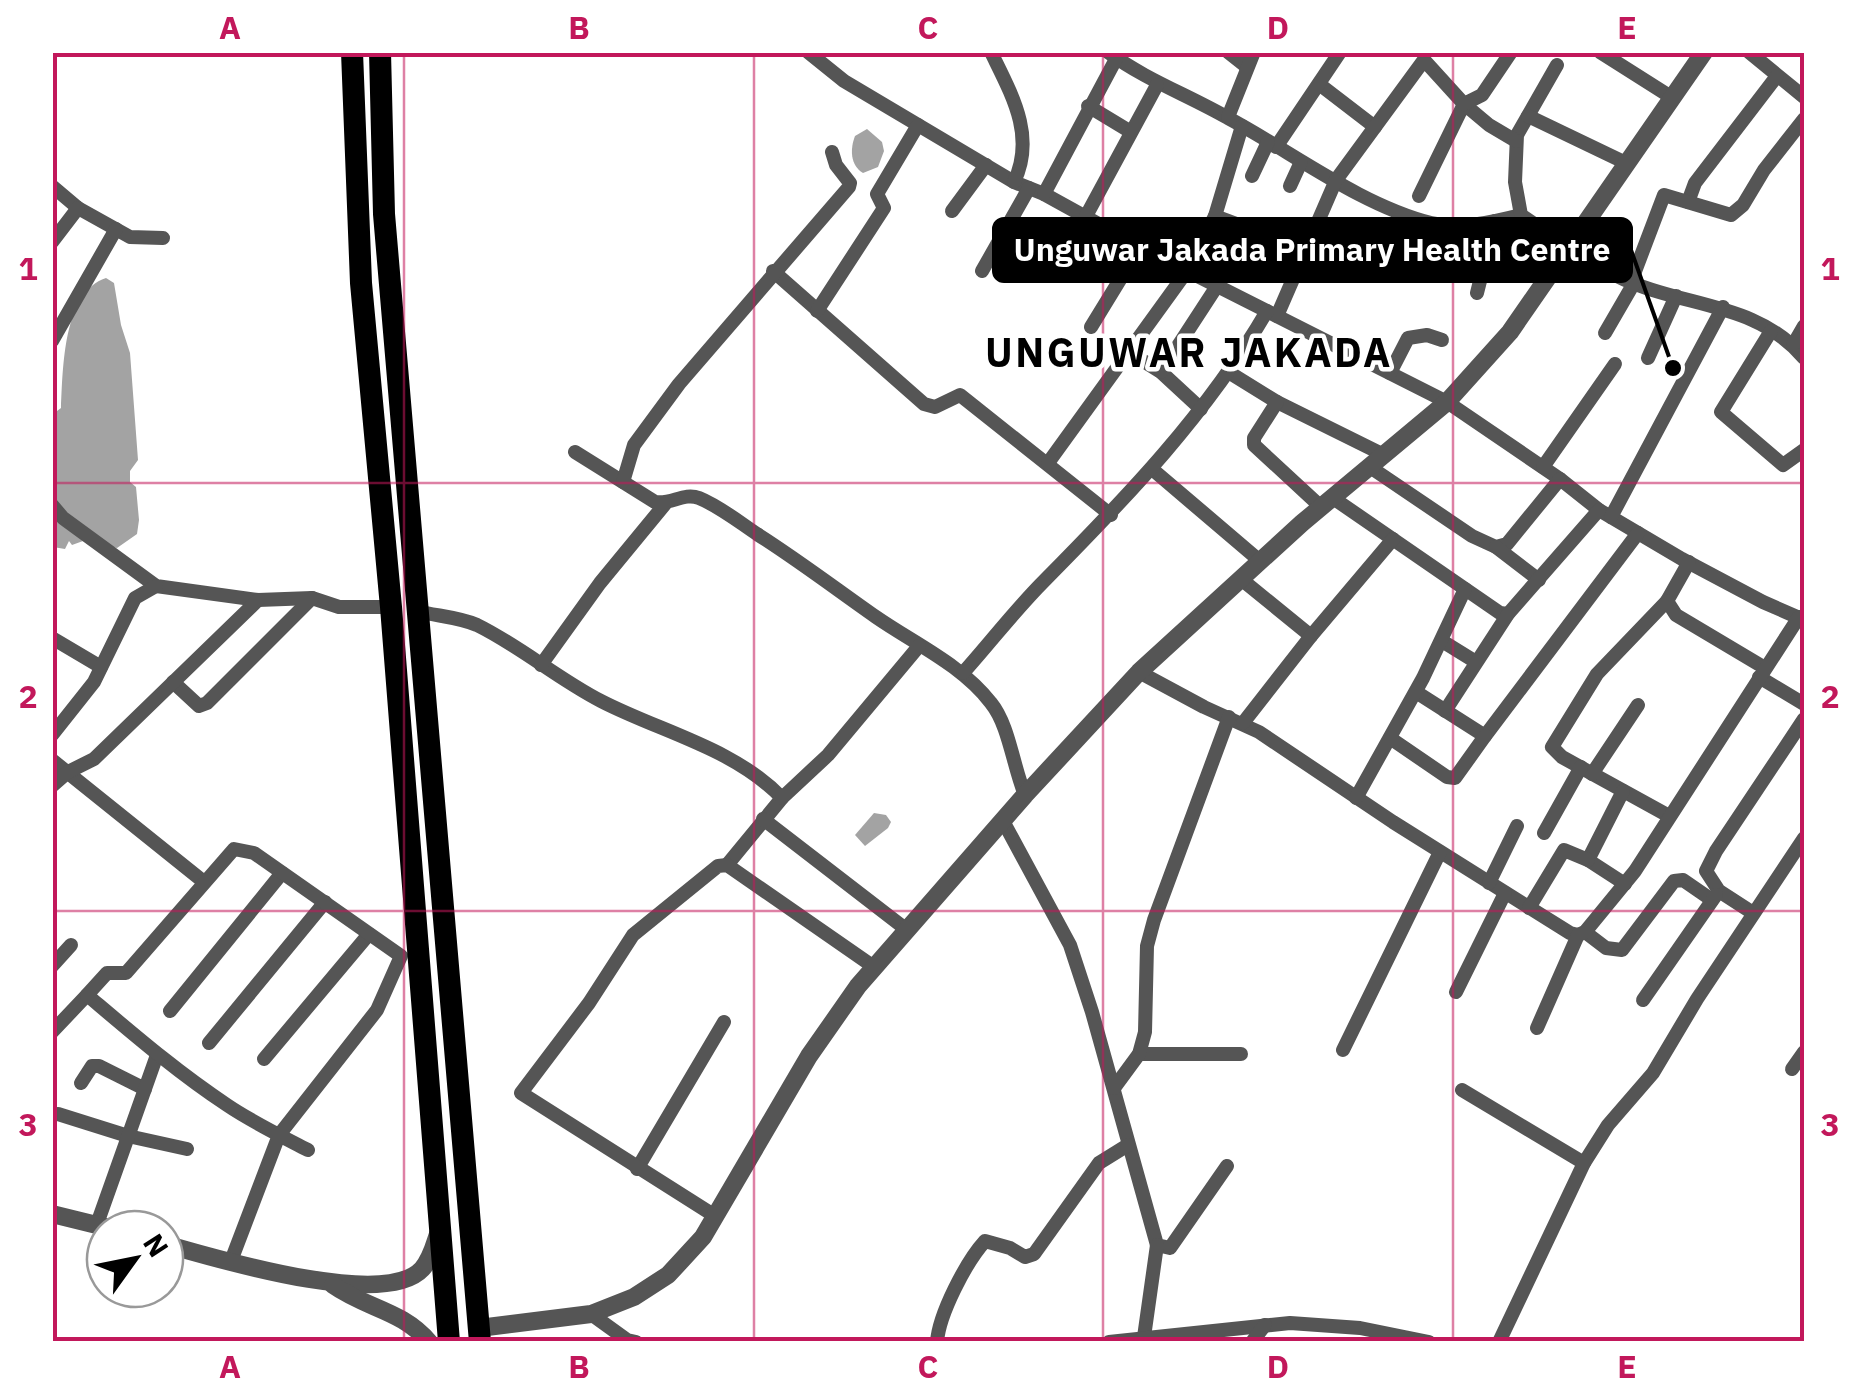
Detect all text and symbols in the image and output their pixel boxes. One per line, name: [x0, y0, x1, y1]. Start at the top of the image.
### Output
text: A: [219, 6, 241, 48]
text: B: [568, 6, 590, 48]
text: C: [918, 6, 938, 48]
text: D: [1267, 6, 1289, 48]
text: E: [1617, 6, 1637, 48]
callout: Unguwar Jakada Primary Health Centre: [994, 219, 1631, 281]
text: Unguwar Jakada Primary Health Centre: [1013, 228, 1611, 270]
text: 1: [18, 247, 38, 289]
text: 1: [1820, 247, 1840, 289]
district label: UNGUWAR JAKADA: [985, 326, 1393, 378]
text: 2: [18, 675, 38, 717]
text: 2: [1820, 675, 1840, 717]
text: 3: [18, 1103, 38, 1145]
text: 3: [1820, 1103, 1840, 1145]
north arrow: [85, 1209, 185, 1309]
text: N: [135, 1227, 177, 1264]
text: A: [219, 1345, 241, 1387]
text: B: [568, 1345, 590, 1387]
text: C: [918, 1345, 938, 1387]
text: D: [1267, 1345, 1289, 1387]
text: E: [1617, 1345, 1637, 1387]

